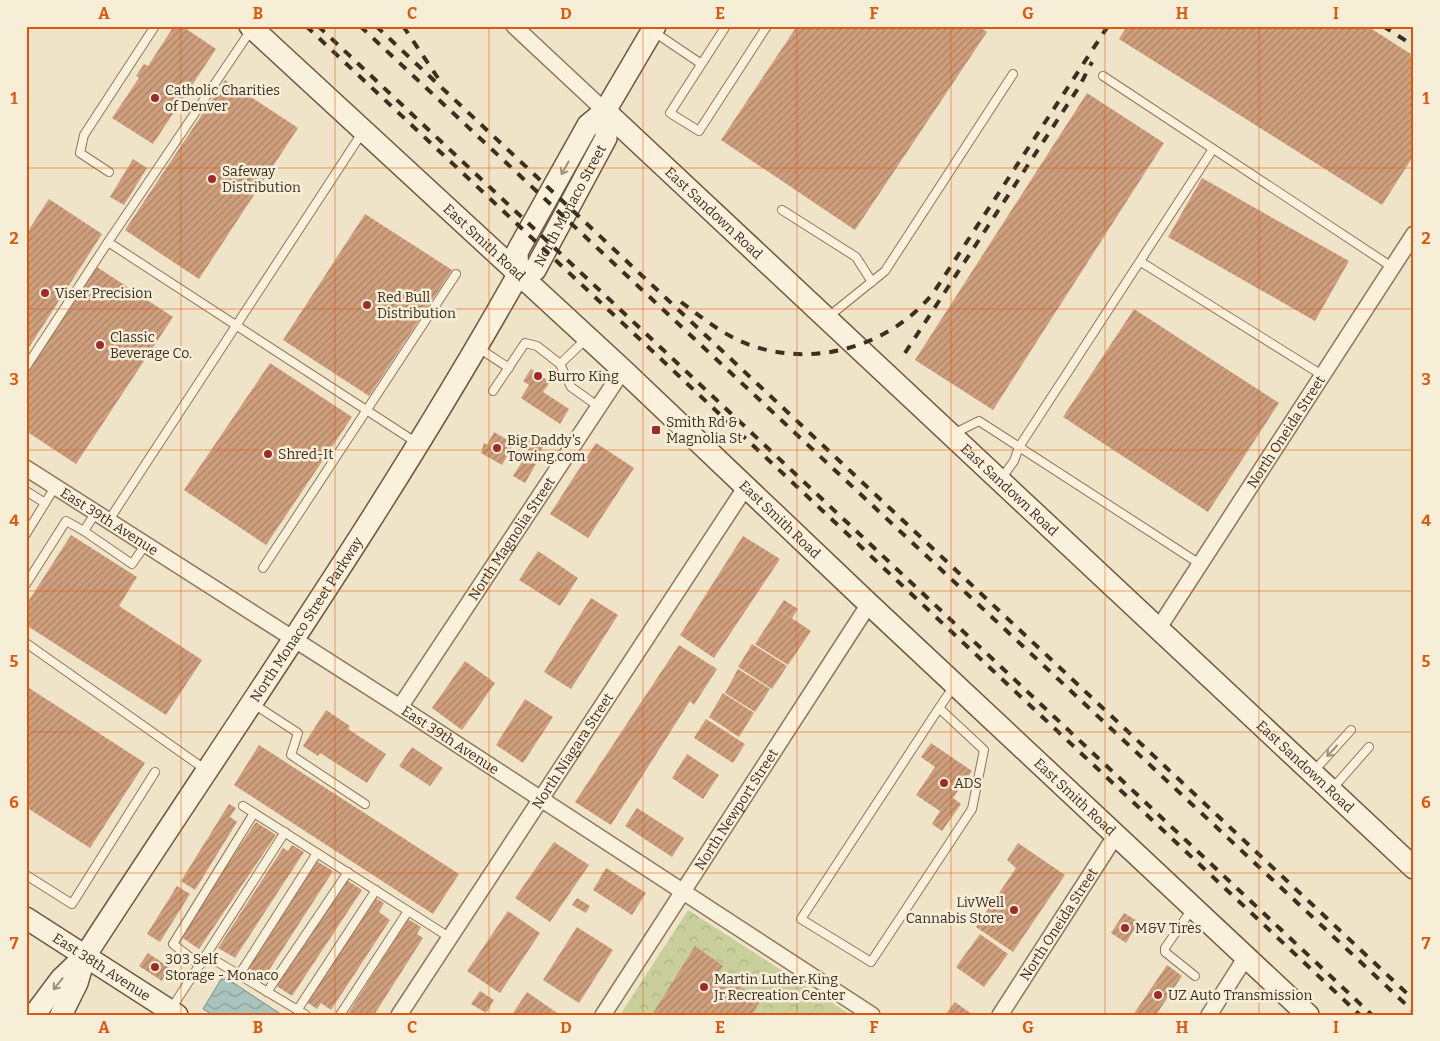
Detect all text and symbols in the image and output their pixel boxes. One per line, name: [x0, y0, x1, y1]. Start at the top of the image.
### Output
text: A: [98, 4, 110, 23]
text: B: [253, 4, 263, 23]
text: C: [407, 4, 417, 23]
text: D: [560, 4, 572, 23]
text: E: [715, 4, 725, 23]
text: F: [870, 4, 879, 23]
text: G: [1022, 4, 1034, 23]
text: H: [1176, 4, 1189, 23]
text: I: [1333, 4, 1339, 23]
place label: Catholic Charities of Denver: [165, 82, 280, 115]
text: 1: [11, 89, 18, 108]
text: 1: [1423, 89, 1430, 108]
marker: Catholic Charities of Denver: [149, 92, 161, 104]
street label: North Monaco Street: [530, 142, 610, 270]
one-way arrow: [559, 160, 569, 174]
place label: Safeway Distribution: [222, 163, 301, 196]
street label: East Sandown Road: [661, 164, 766, 263]
marker: Safeway Distribution: [206, 173, 218, 185]
street label: East Smith Road: [440, 201, 529, 285]
text: 2: [9, 229, 19, 248]
text: 2: [1421, 229, 1431, 248]
place label: Viser Precision: [55, 285, 152, 302]
marker: Viser Precision: [39, 287, 51, 299]
place label: Red Bull Distribution: [377, 289, 456, 322]
marker: Red Bull Distribution: [361, 299, 373, 311]
place label: Classic Beverage Co.: [110, 329, 192, 362]
marker: Classic Beverage Co.: [94, 339, 106, 351]
place label: Burro King: [548, 368, 619, 385]
text: 3: [9, 370, 19, 389]
marker: Burro King: [532, 370, 544, 382]
text: 3: [1421, 370, 1431, 389]
street label: North Oneida Street: [1244, 373, 1329, 492]
place label: Smith Rd & Magnolia St: [666, 414, 742, 447]
marker: Smith Rd & Magnolia St: [650, 424, 662, 436]
place label: Big Daddy's Towing.com: [507, 432, 586, 465]
street label: East Sandown Road: [957, 440, 1061, 540]
marker: Big Daddy's Towing.com: [491, 442, 503, 454]
place label: Shred-It: [278, 446, 333, 463]
marker: Shred-It: [262, 448, 274, 460]
street label: North Magnolia Street: [465, 474, 559, 604]
street label: East Smith Road: [735, 477, 824, 562]
street label: East 39th Avenue: [57, 484, 161, 559]
text: 4: [9, 511, 19, 530]
text: 4: [1421, 511, 1431, 530]
street label: North Monaco Street Parkway: [247, 533, 367, 706]
text: 5: [10, 652, 19, 671]
text: 5: [1422, 652, 1431, 671]
street label: North Niagara Street: [529, 690, 617, 812]
street label: East 39th Avenue: [398, 702, 502, 778]
street label: East Sandown Road: [1253, 717, 1357, 816]
one-way arrow: [1326, 745, 1338, 758]
street label: North Newport Street: [691, 746, 782, 873]
street label: East Smith Road: [1030, 755, 1119, 839]
place label: ADS: [954, 775, 982, 792]
marker: ADS: [938, 777, 950, 789]
text: 6: [9, 793, 19, 812]
text: 6: [1421, 793, 1431, 812]
street label: North Oneida Street: [1016, 865, 1101, 984]
place label: LivWell Cannabis Store: [906, 894, 1004, 927]
marker: LivWell Cannabis Store: [1008, 904, 1020, 916]
place label: M&V Tires: [1135, 920, 1201, 937]
marker: M&V Tires: [1119, 922, 1131, 934]
street label: East 38th Avenue: [49, 929, 153, 1005]
text: 7: [10, 934, 19, 953]
text: 7: [1422, 934, 1431, 953]
place label: 303 Self Storage - Monaco: [165, 951, 279, 984]
marker: 303 Self Storage - Monaco: [149, 961, 161, 973]
place label: Martin Luther King Jr Recreation Center: [713, 971, 845, 1004]
one-way arrow: [52, 977, 63, 990]
marker: Martin Luther King Jr Recreation Center: [698, 981, 710, 993]
place label: UZ Auto Transmission: [1168, 987, 1312, 1004]
marker: UZ Auto Transmission: [1152, 989, 1164, 1001]
text: A: [98, 1018, 110, 1037]
text: B: [253, 1018, 263, 1037]
text: C: [407, 1018, 417, 1037]
text: D: [560, 1018, 572, 1037]
text: E: [715, 1018, 725, 1037]
text: F: [870, 1018, 879, 1037]
text: G: [1022, 1018, 1034, 1037]
text: H: [1176, 1018, 1189, 1037]
text: I: [1333, 1018, 1339, 1037]

